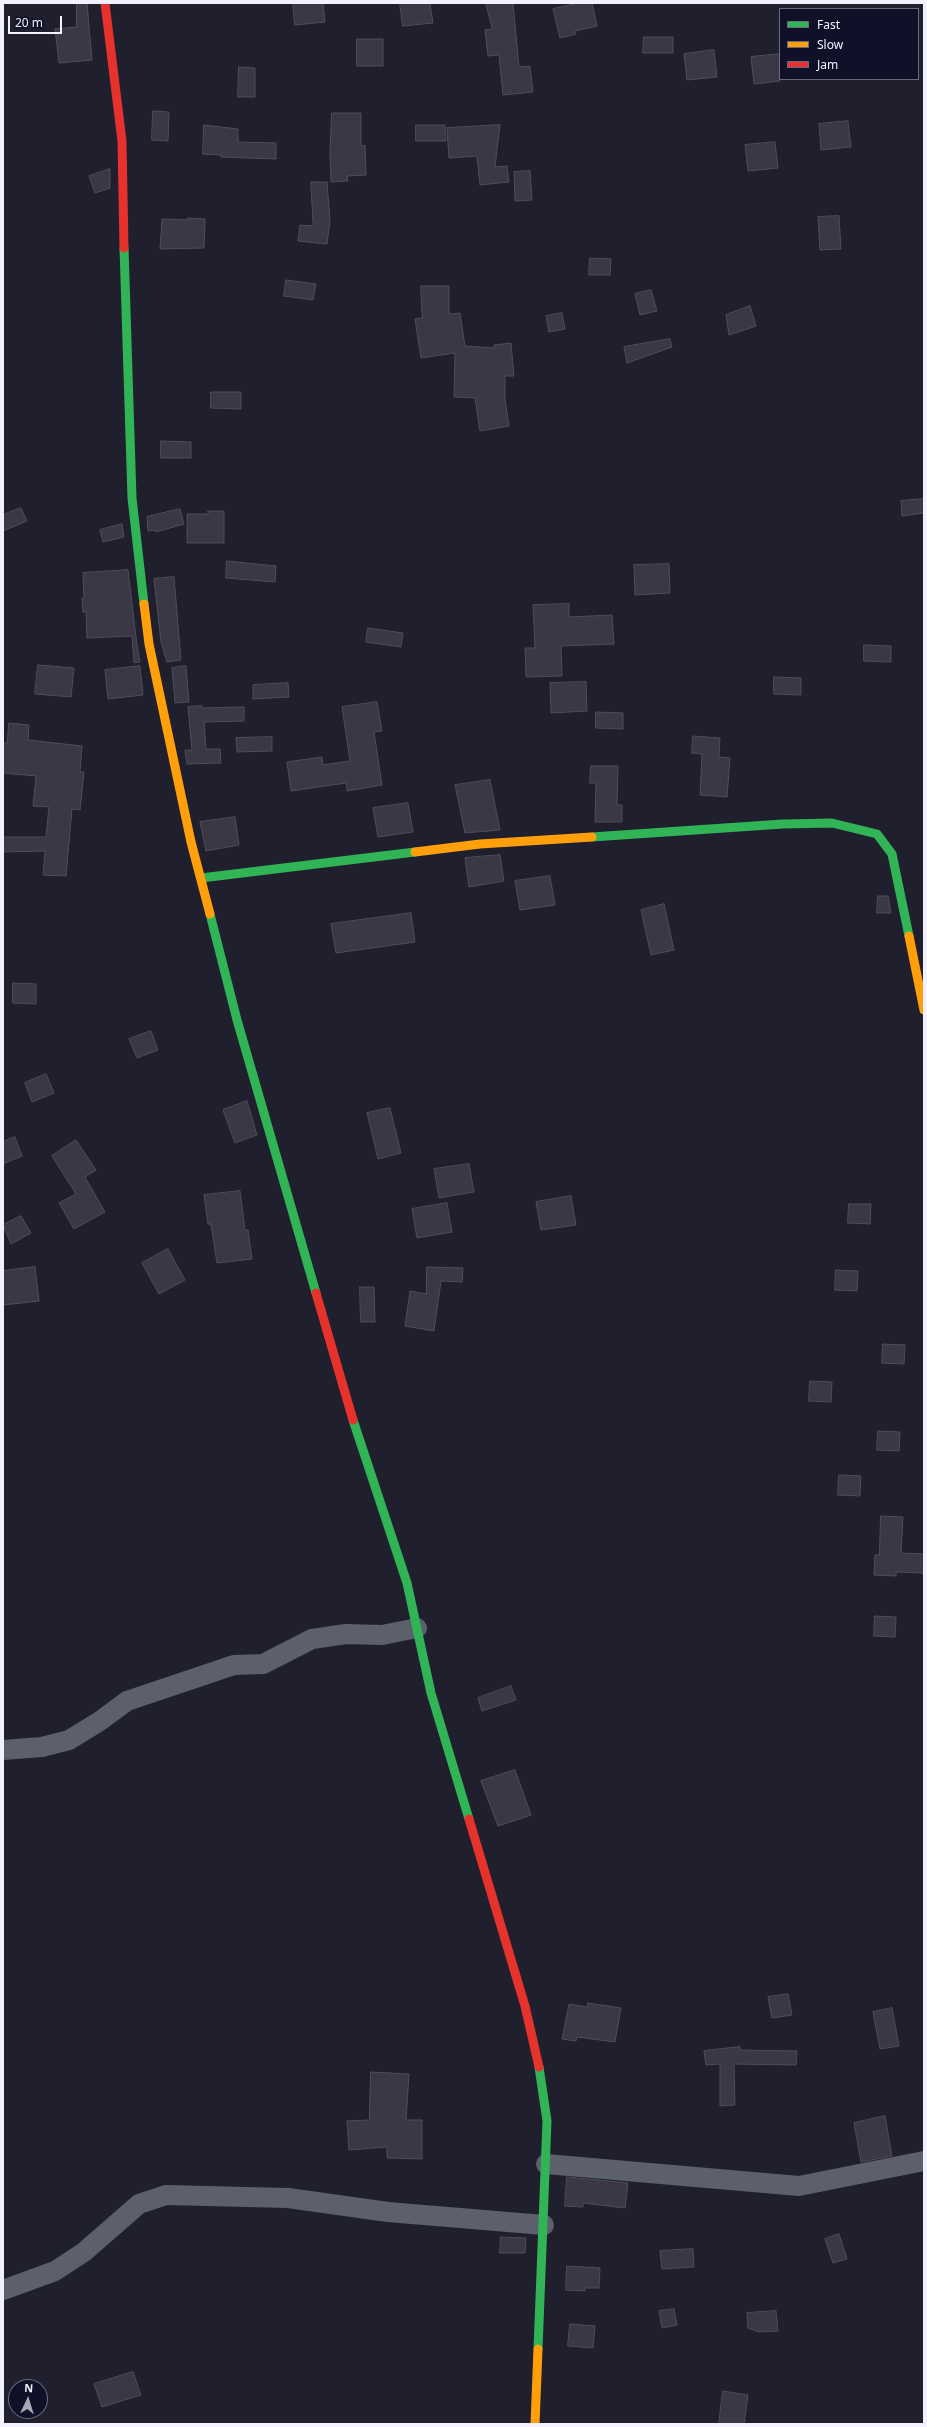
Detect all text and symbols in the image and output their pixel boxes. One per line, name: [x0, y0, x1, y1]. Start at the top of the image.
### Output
scale bar: [10, 8, 64, 34]
legend: [779, 8, 919, 80]
text: 20 m: [15, 14, 43, 31]
text: Fast: [817, 16, 840, 33]
text: Slow: [817, 36, 843, 53]
text: Jam: [817, 56, 838, 73]
north arrow: [8, 2379, 48, 2419]
text: N: [24, 2380, 34, 2395]

